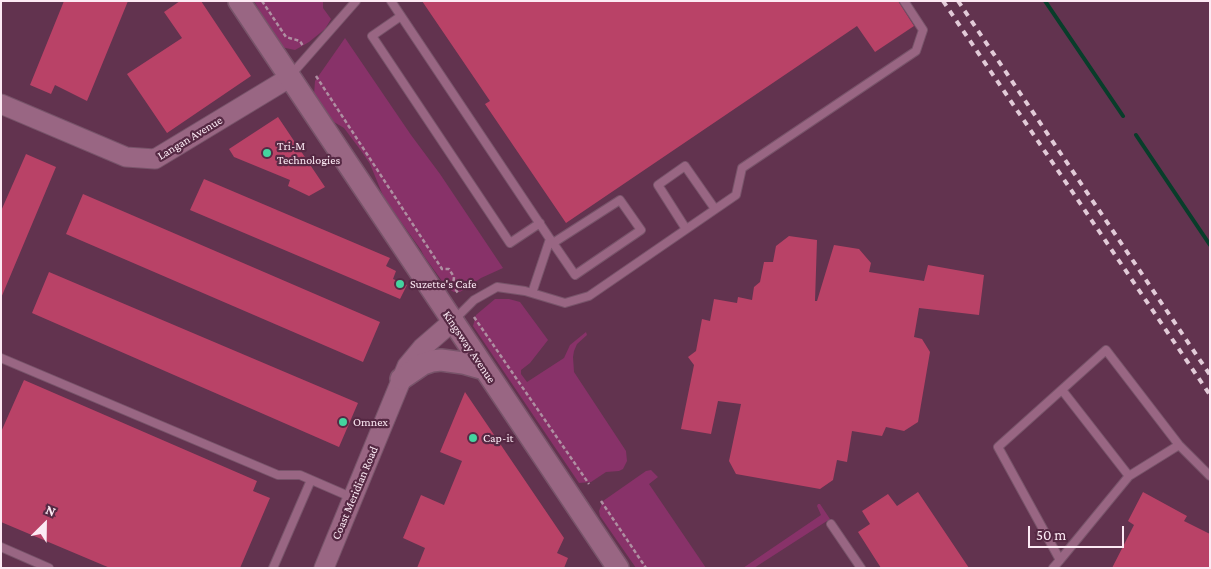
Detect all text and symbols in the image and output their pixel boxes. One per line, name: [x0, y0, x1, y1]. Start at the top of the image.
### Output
street label: Langan Avenue: [155, 113, 225, 163]
place label: Tri-M Technologies: [277, 139, 340, 167]
marker: Tri-M Technologies: [261, 147, 273, 159]
place label: Suzette's Cafe: [410, 277, 477, 291]
marker: Suzette's Cafe: [394, 278, 406, 290]
street label: Kingsway Avenue: [439, 308, 499, 386]
place label: Omnex: [353, 415, 388, 429]
marker: Omnex: [337, 416, 349, 428]
place label: Cap-it: [483, 431, 514, 445]
marker: Cap-it: [467, 432, 479, 444]
street label: Coast Meridian Road: [329, 444, 381, 542]
north arrow: [20, 499, 70, 549]
text: N: [43, 501, 58, 519]
scale bar: [1031, 516, 1127, 548]
text: 50 m: [1036, 527, 1066, 543]

